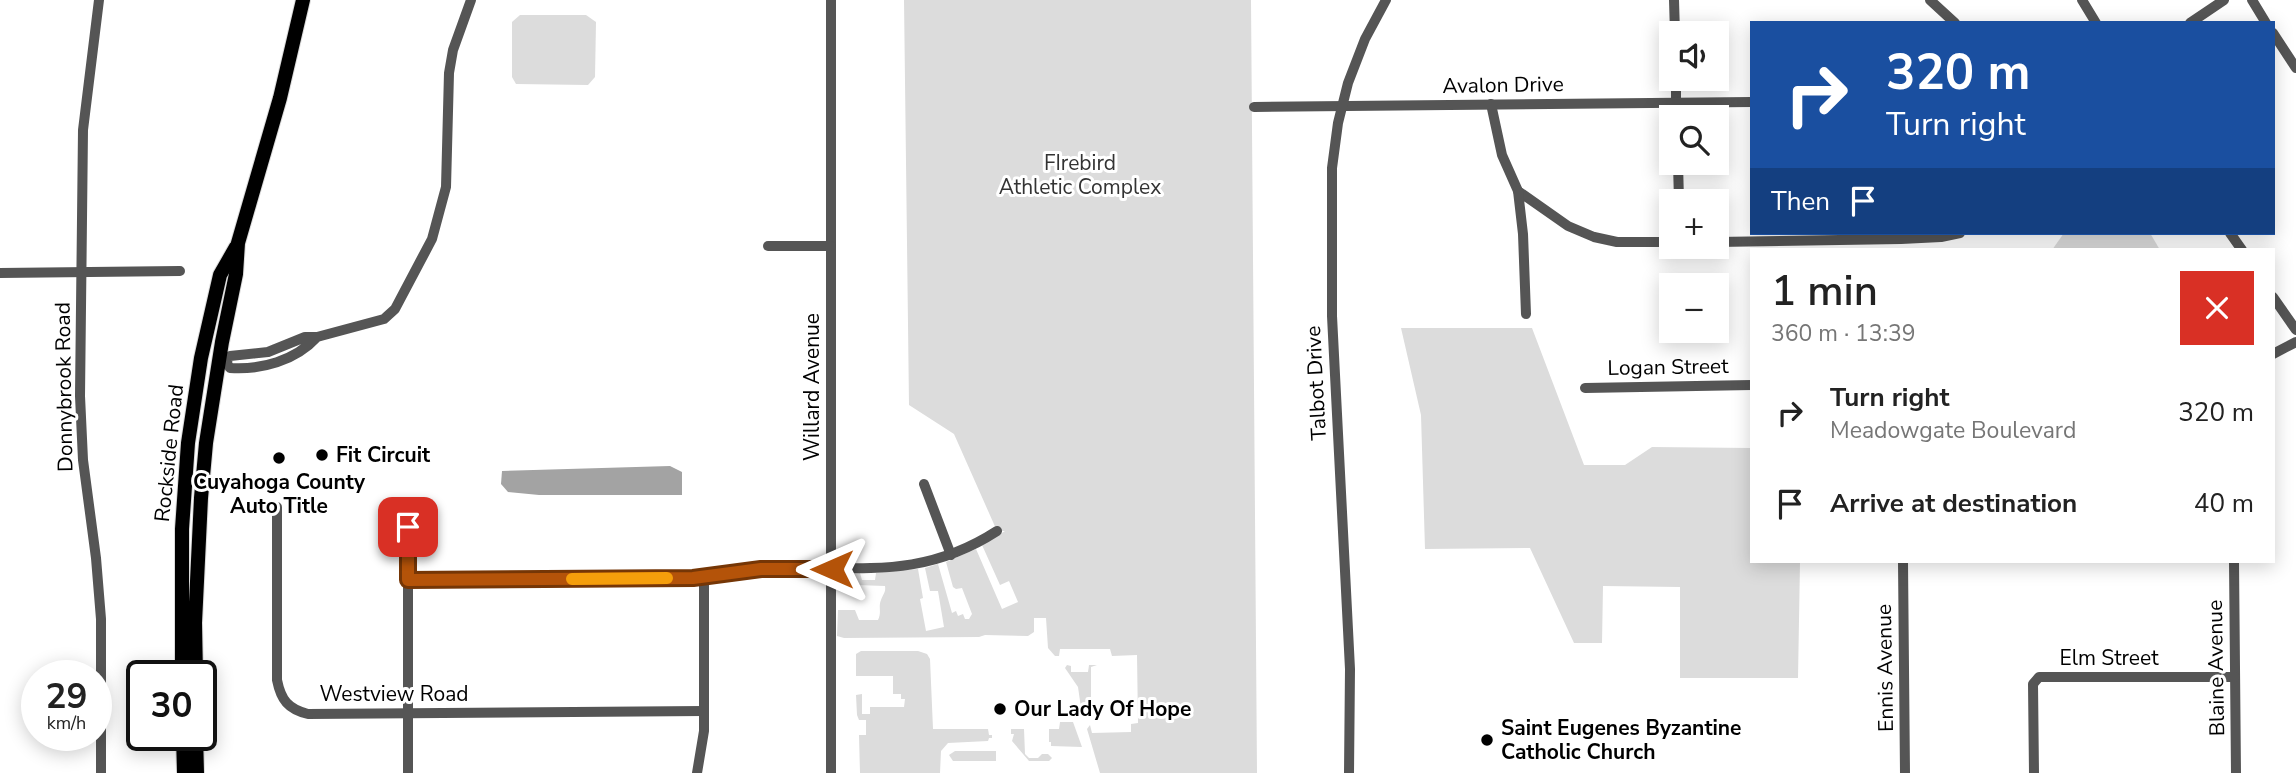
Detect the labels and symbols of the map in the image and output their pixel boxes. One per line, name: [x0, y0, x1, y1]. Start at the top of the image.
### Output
street label: Avalon Drive: [1442, 70, 1564, 100]
park label: FIrebird Athletic Complex: [999, 149, 1161, 201]
street label: Donnybrook Road: [49, 302, 79, 472]
street label: Willard Avenue: [798, 313, 826, 461]
street label: Talbot Drive: [1299, 325, 1333, 441]
street label: Logan Street: [1607, 352, 1729, 382]
street label: Rockside Road: [148, 383, 190, 523]
place label: Fit Circuit: [336, 441, 431, 469]
marker: Fit Circuit: [314, 447, 330, 463]
marker: Cuyahoga County Auto Title: [271, 450, 287, 466]
place label: Cuyahoga County Auto Title: [193, 468, 366, 520]
pin: [378, 497, 438, 557]
position arrow: [795, 532, 869, 606]
street label: Blaine Avenue: [2201, 600, 2231, 736]
street label: Ennis Avenue: [1870, 604, 1900, 732]
street label: Elm Street: [2059, 644, 2159, 672]
speed limit sign: 30: [126, 660, 217, 751]
street label: Westview Road: [319, 680, 469, 708]
place label: Our Lady Of Hope: [1014, 695, 1191, 723]
marker: Our Lady Of Hope: [992, 701, 1008, 717]
place label: Saint Eugenes Byzantine Catholic Church: [1501, 714, 1742, 766]
marker: Saint Eugenes Byzantine Catholic Church: [1479, 732, 1495, 748]

